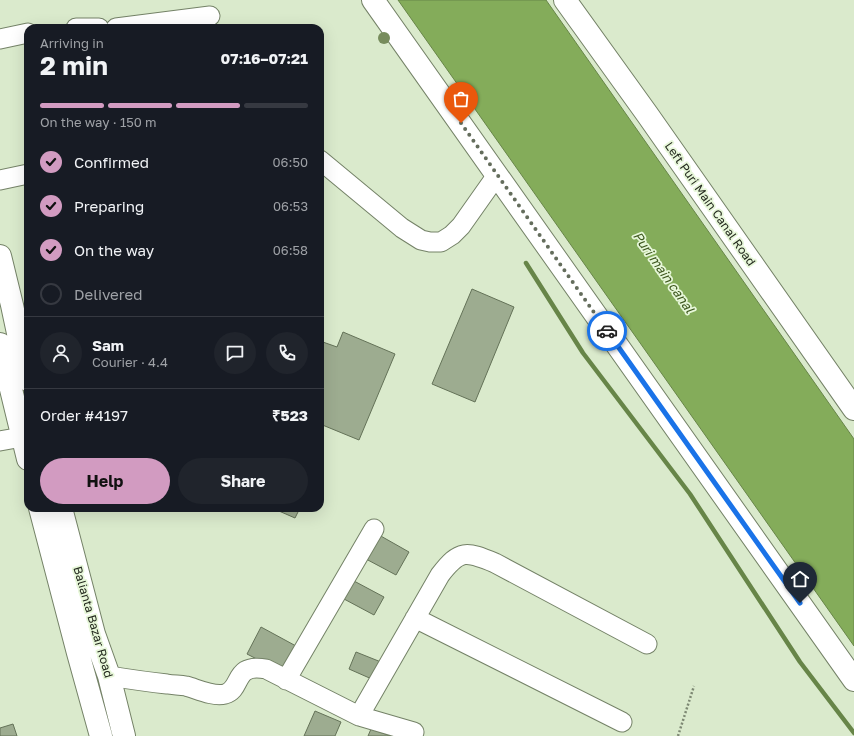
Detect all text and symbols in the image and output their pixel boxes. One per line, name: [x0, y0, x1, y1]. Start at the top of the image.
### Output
text: Arriving in: [40, 35, 104, 51]
text: 07:16–07:21: [220, 49, 308, 67]
text: 2 min: [40, 50, 108, 81]
pin: [444, 82, 478, 123]
icon: bag: [450, 88, 472, 110]
text: On the way · 150 m: [40, 114, 157, 130]
street label: Left Puri Main Canal Road: [662, 139, 759, 269]
icon: check: [40, 151, 62, 173]
text: Confirmed: [74, 153, 149, 171]
text: 06:50: [273, 154, 308, 170]
icon: check: [40, 195, 62, 217]
text: Preparing: [74, 197, 144, 215]
text: 06:53: [273, 198, 308, 214]
water label: Puri main canal: [630, 228, 698, 316]
icon: check: [40, 239, 62, 261]
text: On the way: [74, 241, 154, 259]
text: 06:58: [273, 242, 308, 258]
text: Delivered: [74, 285, 142, 303]
courier: [587, 311, 627, 351]
icon: car: [596, 320, 618, 342]
button: person: [40, 332, 82, 374]
button: chat: [214, 332, 256, 374]
button: phone: [266, 332, 308, 374]
text: Sam: [92, 336, 124, 354]
text: Courier · 4.4: [92, 354, 168, 370]
text: Order #4197: [40, 406, 128, 424]
text: ₹523: [272, 406, 308, 424]
button: Help: [40, 458, 170, 504]
button: Share: [178, 458, 308, 504]
pin: [783, 562, 817, 603]
street label: Balianta Bazar Road: [70, 564, 117, 679]
icon: home: [789, 568, 811, 590]

